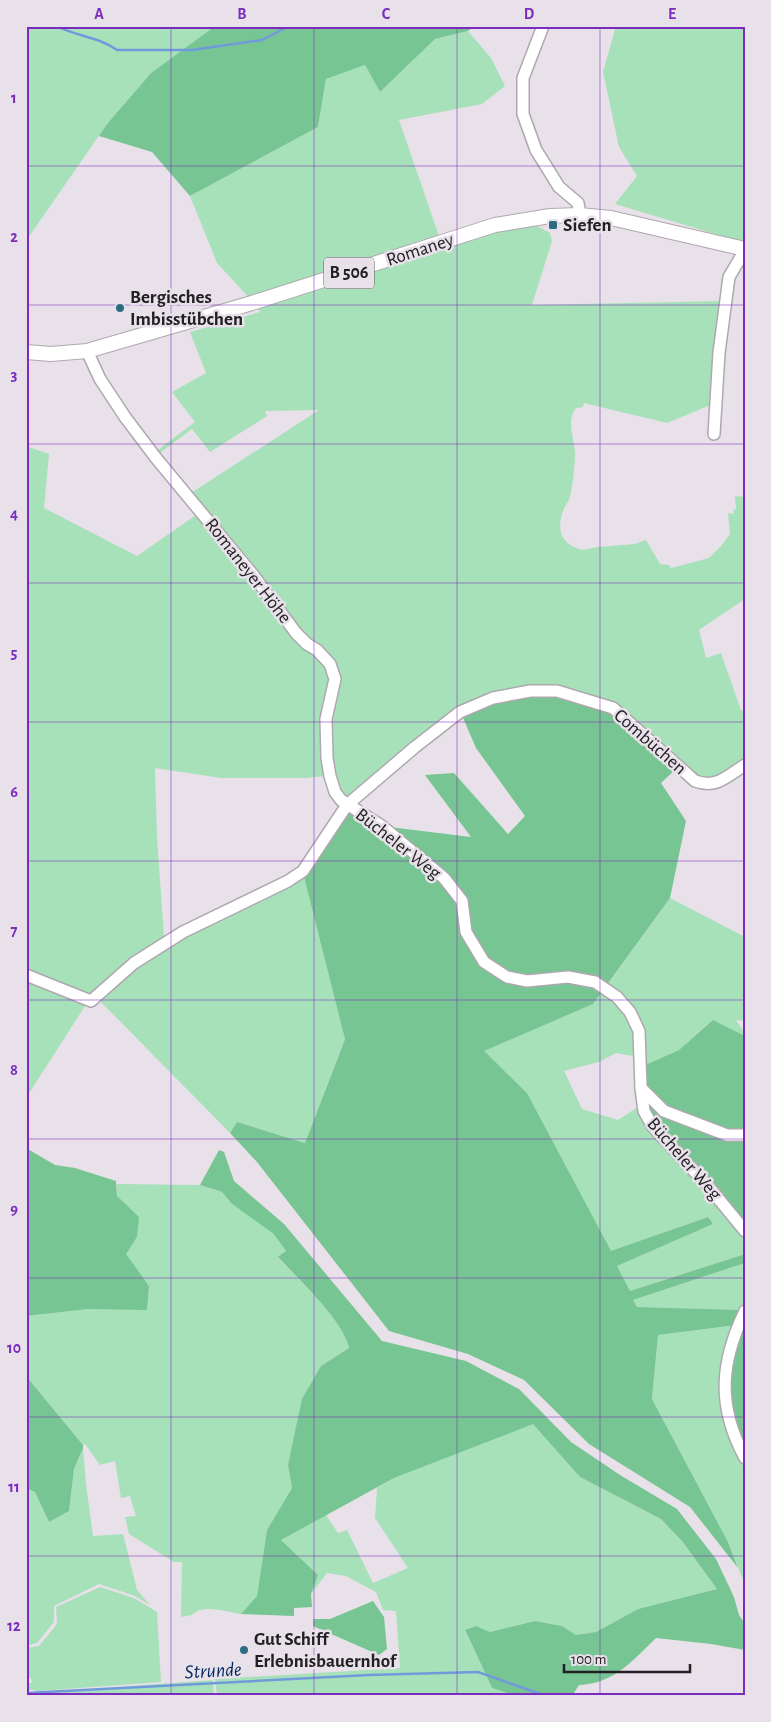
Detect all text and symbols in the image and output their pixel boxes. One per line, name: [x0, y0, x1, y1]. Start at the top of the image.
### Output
text: A: [94, 6, 104, 22]
text: B: [237, 6, 247, 22]
text: C: [382, 6, 391, 22]
text: D: [524, 6, 535, 22]
text: E: [668, 6, 676, 22]
text: 1: [11, 90, 17, 106]
place label: Siefen: [563, 216, 611, 235]
marker: Siefen: [547, 219, 559, 231]
text: 2: [10, 229, 18, 245]
street label: Romaney: [384, 230, 456, 270]
road number: B 506: [324, 258, 374, 288]
place label: Bergisches Imbisstübchen: [130, 288, 243, 329]
marker: Bergisches Imbisstübchen: [114, 302, 126, 314]
text: 3: [11, 367, 18, 383]
text: 4: [10, 506, 18, 522]
street label: Romaneyer Höhe: [201, 515, 295, 627]
text: 5: [11, 645, 18, 661]
street label: Combüchen: [610, 706, 690, 778]
text: 6: [10, 784, 18, 800]
street label: Bücheler Weg: [352, 805, 445, 883]
text: 7: [11, 923, 18, 939]
text: 8: [10, 1062, 18, 1078]
street label: Bücheler Weg: [643, 1114, 725, 1204]
text: 9: [10, 1201, 18, 1217]
text: 10: [7, 1340, 21, 1356]
text: 11: [8, 1479, 20, 1495]
text: 12: [7, 1618, 21, 1634]
place label: Gut Schiff Erlebnisbauernhof: [254, 1630, 398, 1671]
scale bar: [564, 1642, 690, 1674]
marker: Gut Schiff Erlebnisbauernhof: [238, 1644, 250, 1656]
text: 100 m: [571, 1652, 606, 1667]
water label: Strunde: [184, 1659, 243, 1682]

